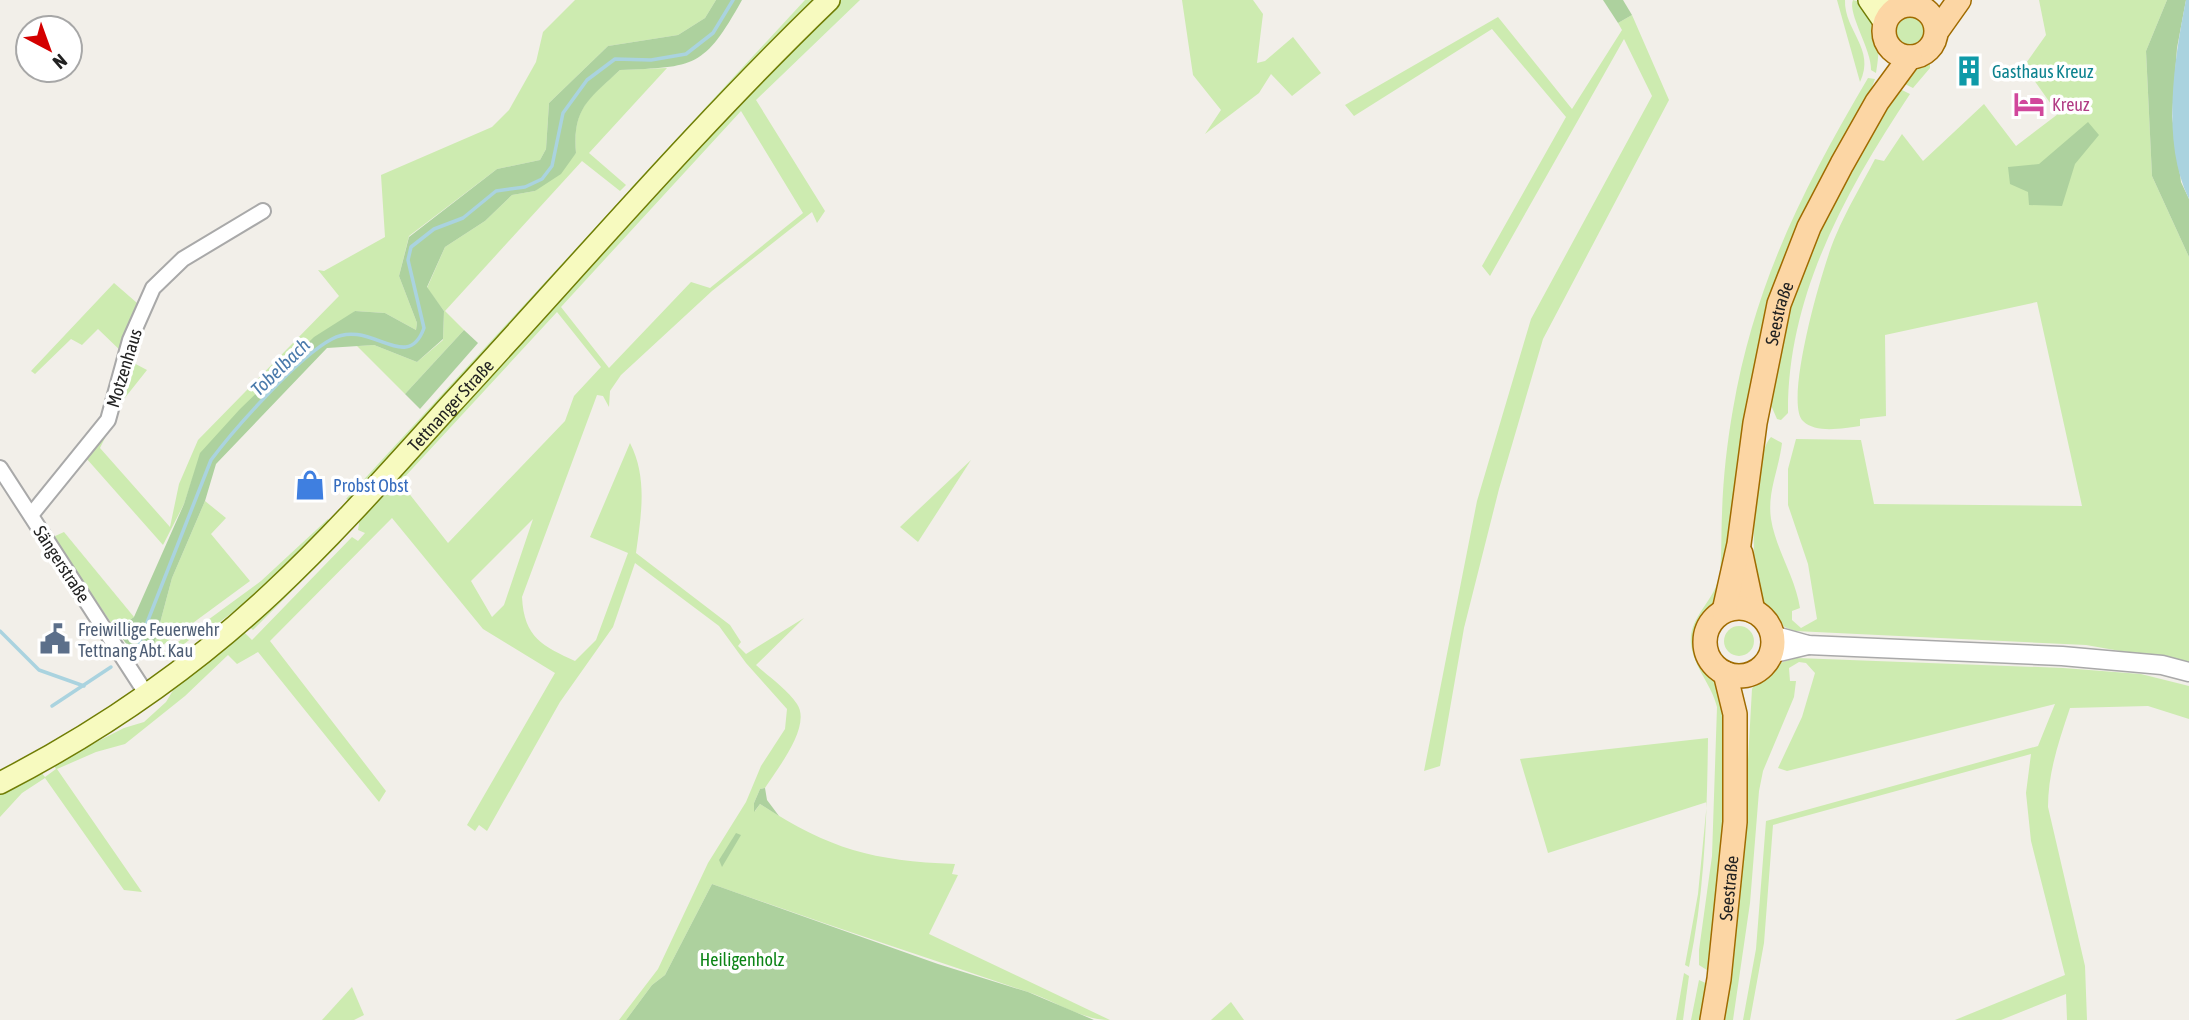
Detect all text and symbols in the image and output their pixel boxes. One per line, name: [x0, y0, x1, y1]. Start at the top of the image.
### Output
north arrow: [14, 14, 84, 84]
text: N: [49, 50, 72, 74]
building icon: Gasthaus Kreuz: [1952, 54, 1986, 88]
place label: Gasthaus Kreuz: [1992, 61, 2094, 82]
hotel icon: Kreuz: [2012, 87, 2046, 121]
place label: Kreuz: [2052, 94, 2090, 115]
street label: Seestraße: [1760, 278, 1797, 347]
street label: Motzenhaus: [102, 326, 146, 410]
water label: Tobelbach: [246, 334, 314, 400]
street label: Tettnanger Straße: [403, 355, 498, 455]
shop icon: Probst Obst: [293, 468, 327, 502]
place label: Probst Obst: [333, 475, 409, 496]
street label: Sängerstraße: [29, 522, 95, 606]
place label: Freiwillige Feuerwehr Tettnang Abt. Kau: [78, 619, 220, 661]
public building icon: Freiwillige Feuerwehr Tettnang Abt. Kau: [38, 622, 72, 656]
street label: Seestraße: [1715, 854, 1742, 922]
park label: Heiligenholz: [700, 949, 785, 970]

